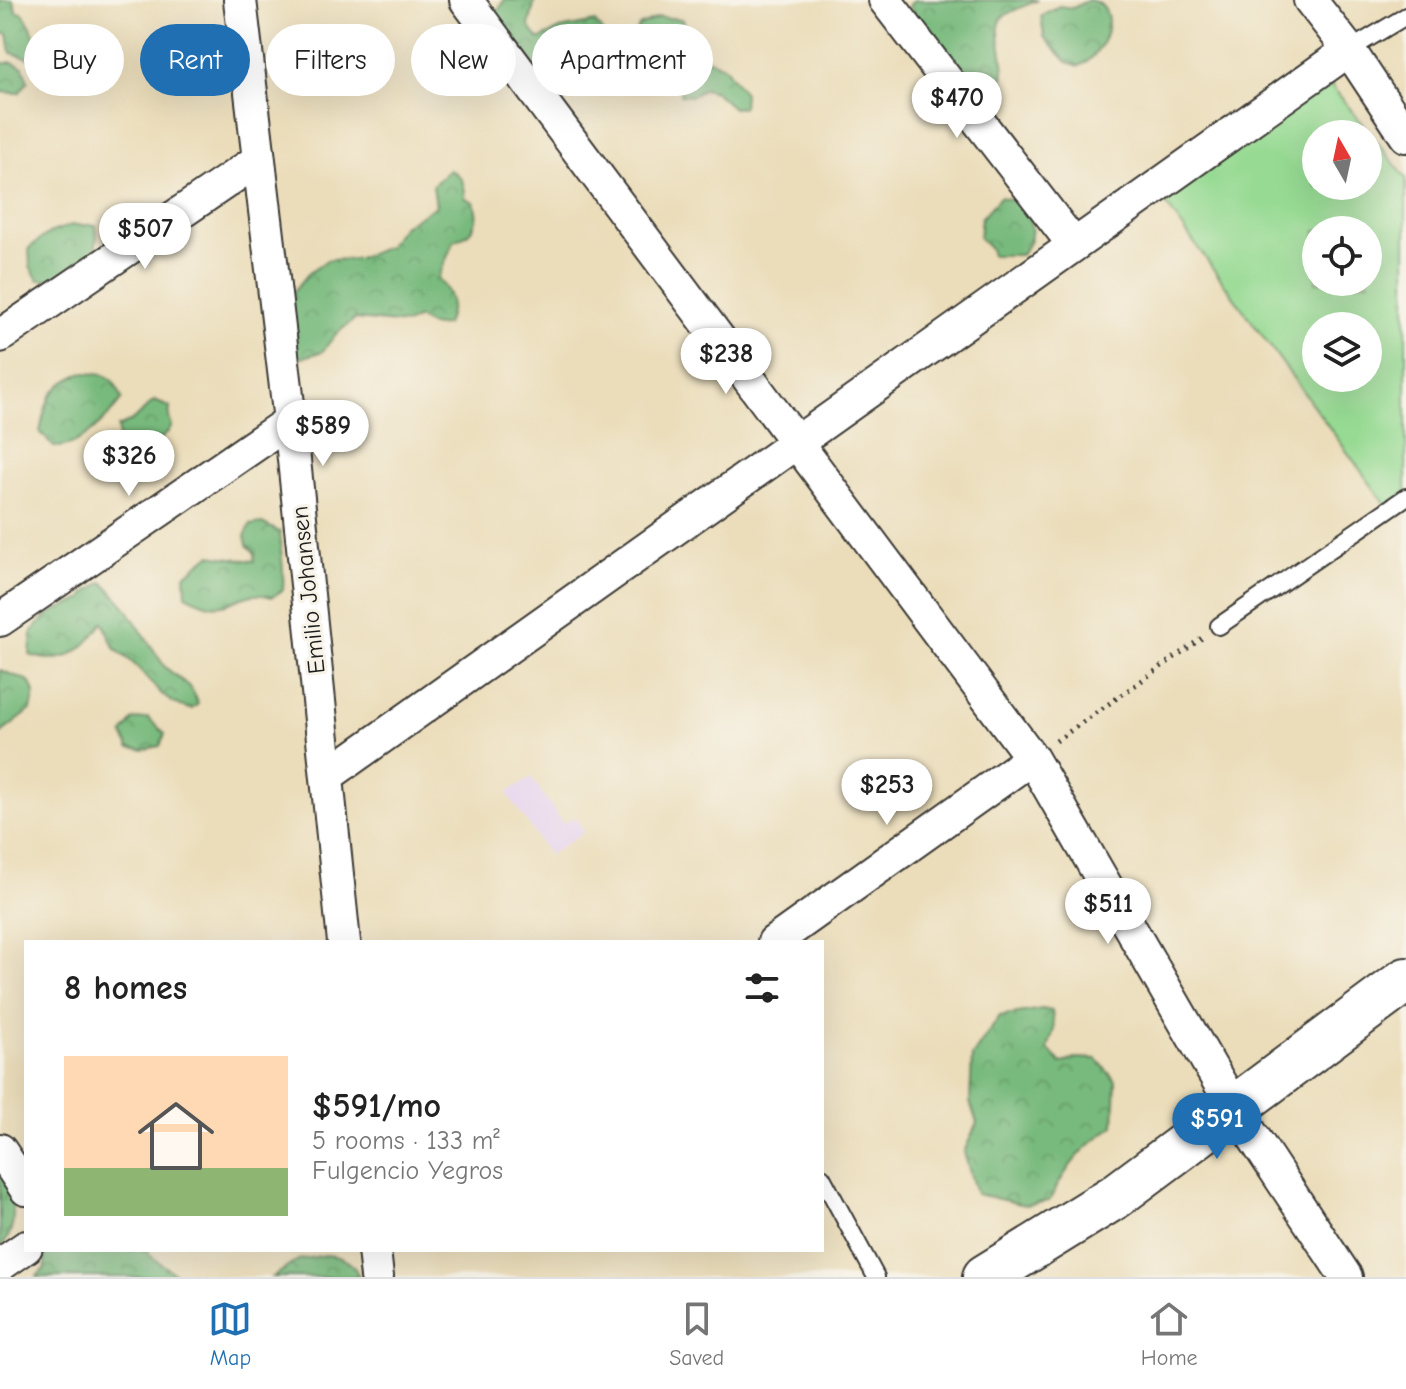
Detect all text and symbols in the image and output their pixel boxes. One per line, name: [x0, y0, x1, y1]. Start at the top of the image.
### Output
chip: Buy: [24, 24, 124, 96]
chip: Rent: [140, 24, 250, 96]
chip: Filters: [266, 24, 395, 96]
chip: New: [411, 24, 516, 96]
chip: Apartment: [532, 24, 713, 96]
pin: $470: [910, 72, 1004, 140]
text: $470: [930, 83, 984, 113]
north arrow: [1302, 120, 1382, 200]
map controls: [1302, 120, 1382, 392]
pin: $507: [98, 203, 192, 271]
text: $507: [117, 214, 173, 244]
button: locate: [1302, 216, 1382, 296]
button: layers: [1302, 312, 1382, 392]
pin: $238: [679, 328, 773, 396]
text: $238: [699, 339, 753, 369]
pin: $589: [276, 400, 370, 468]
text: $589: [295, 411, 351, 441]
pin: $326: [82, 430, 176, 498]
text: $326: [101, 441, 157, 471]
street label: Emilio Johansen: [285, 505, 331, 675]
pin: $253: [840, 759, 934, 827]
text: $253: [859, 770, 915, 800]
pin: $511: [1061, 878, 1155, 946]
text: $511: [1083, 889, 1133, 919]
icon: filters: [740, 966, 784, 1010]
text: 8 homes: [64, 968, 187, 1008]
text: $591/mo: [312, 1086, 441, 1126]
icon: home: [128, 1088, 224, 1184]
pin: $591: [1170, 1093, 1264, 1161]
text: $591: [1190, 1104, 1244, 1134]
text: 5 rooms · 133 m²: [312, 1126, 500, 1156]
text: Fulgencio Yegros: [312, 1156, 503, 1186]
tab: Map: [208, 1297, 252, 1371]
tab: Saved: [669, 1297, 724, 1371]
tab: Home: [1141, 1297, 1198, 1371]

